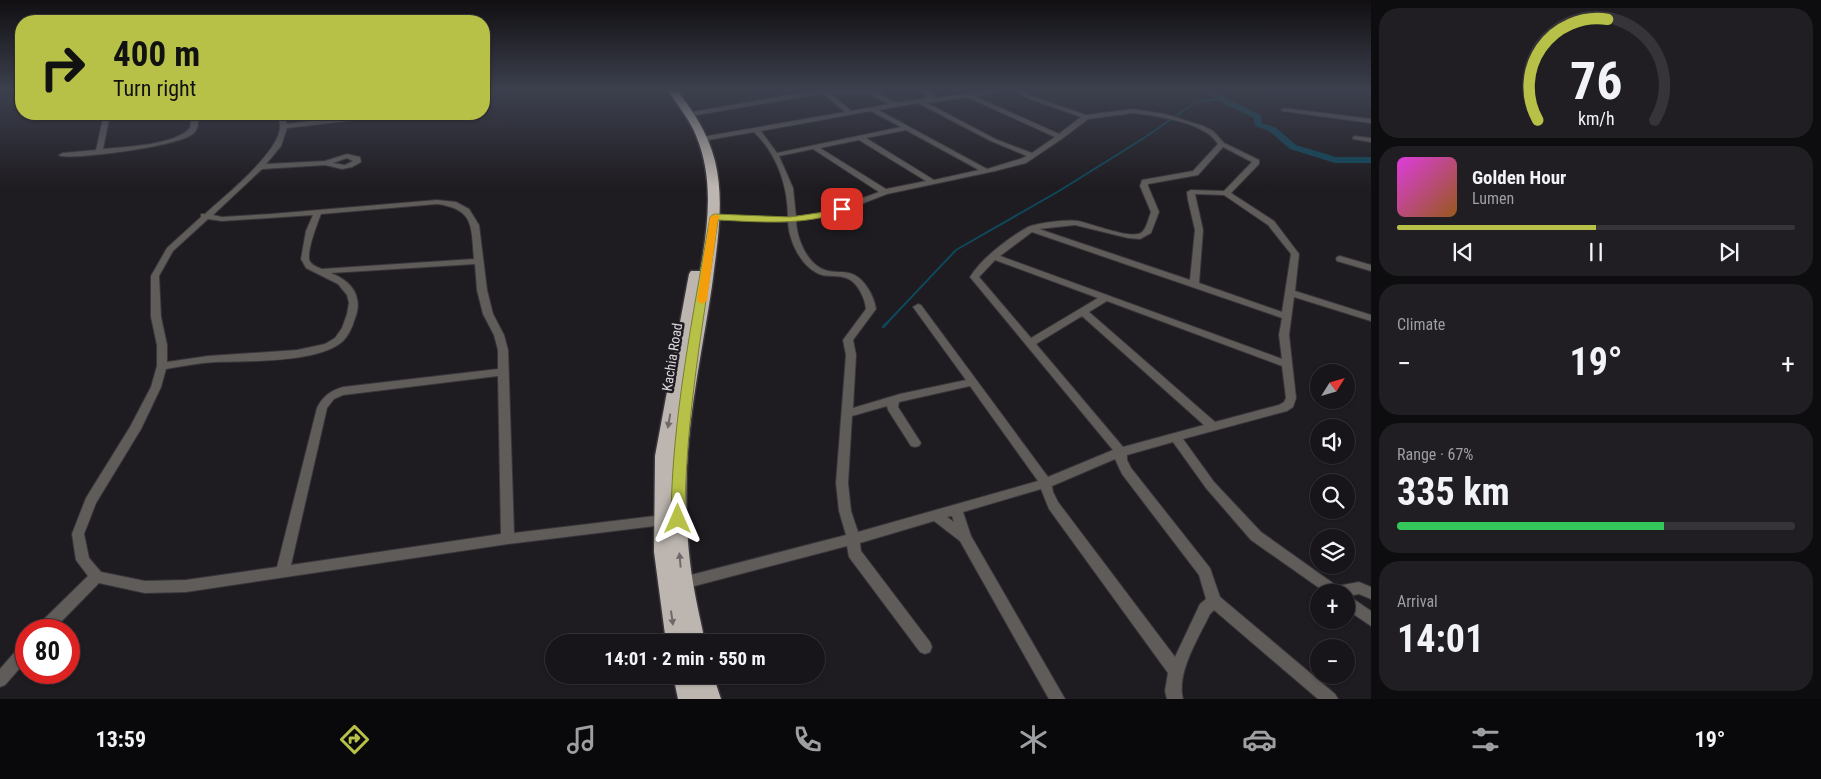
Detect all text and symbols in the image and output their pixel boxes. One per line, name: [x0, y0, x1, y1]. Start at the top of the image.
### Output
text: 400 m: [113, 34, 200, 75]
icon: right: [30, 35, 95, 100]
text: 76: [1570, 51, 1622, 112]
text: Turn right: [113, 76, 196, 101]
text: km/h: [1578, 108, 1614, 129]
text: Golden Hour: [1472, 166, 1566, 189]
pin: [821, 188, 863, 230]
text: Lumen: [1472, 189, 1514, 208]
icon: arrive: [828, 195, 856, 223]
icon: previous: [1449, 238, 1477, 266]
icon: pause: [1582, 238, 1610, 266]
icon: next: [1715, 238, 1743, 266]
text: Climate: [1397, 315, 1445, 334]
street label: Kachia Road: [659, 322, 685, 392]
text: 19°: [1569, 340, 1623, 384]
text: −: [1397, 347, 1411, 380]
text: +: [1781, 347, 1795, 380]
north arrow: [1310, 364, 1355, 409]
map controls: [1310, 364, 1355, 684]
one-way arrow: [665, 414, 673, 429]
button: sound: [1310, 419, 1355, 464]
text: Range · 67%: [1397, 445, 1473, 464]
text: 335 km: [1397, 470, 1510, 514]
button: search: [1310, 474, 1355, 519]
position arrow: [651, 492, 703, 544]
button: layers: [1310, 529, 1355, 574]
one-way arrow: [676, 552, 684, 568]
button: +: [1310, 584, 1355, 629]
text: Arrival: [1397, 592, 1438, 611]
one-way arrow: [668, 610, 676, 626]
text: 14:01: [1397, 617, 1484, 661]
speed limit sign: 80: [15, 619, 80, 684]
button: −: [1310, 639, 1355, 684]
text: 14:01 · 2 min · 550 m: [604, 647, 766, 670]
icon: directions: [337, 722, 372, 757]
icon: music: [564, 722, 599, 757]
icon: phone: [790, 722, 825, 757]
icon: climate: [1016, 722, 1051, 757]
icon: car: [1242, 722, 1277, 757]
icon: filters: [1468, 722, 1503, 757]
text: 13:59: [96, 727, 146, 752]
text: 19°: [1695, 727, 1725, 752]

